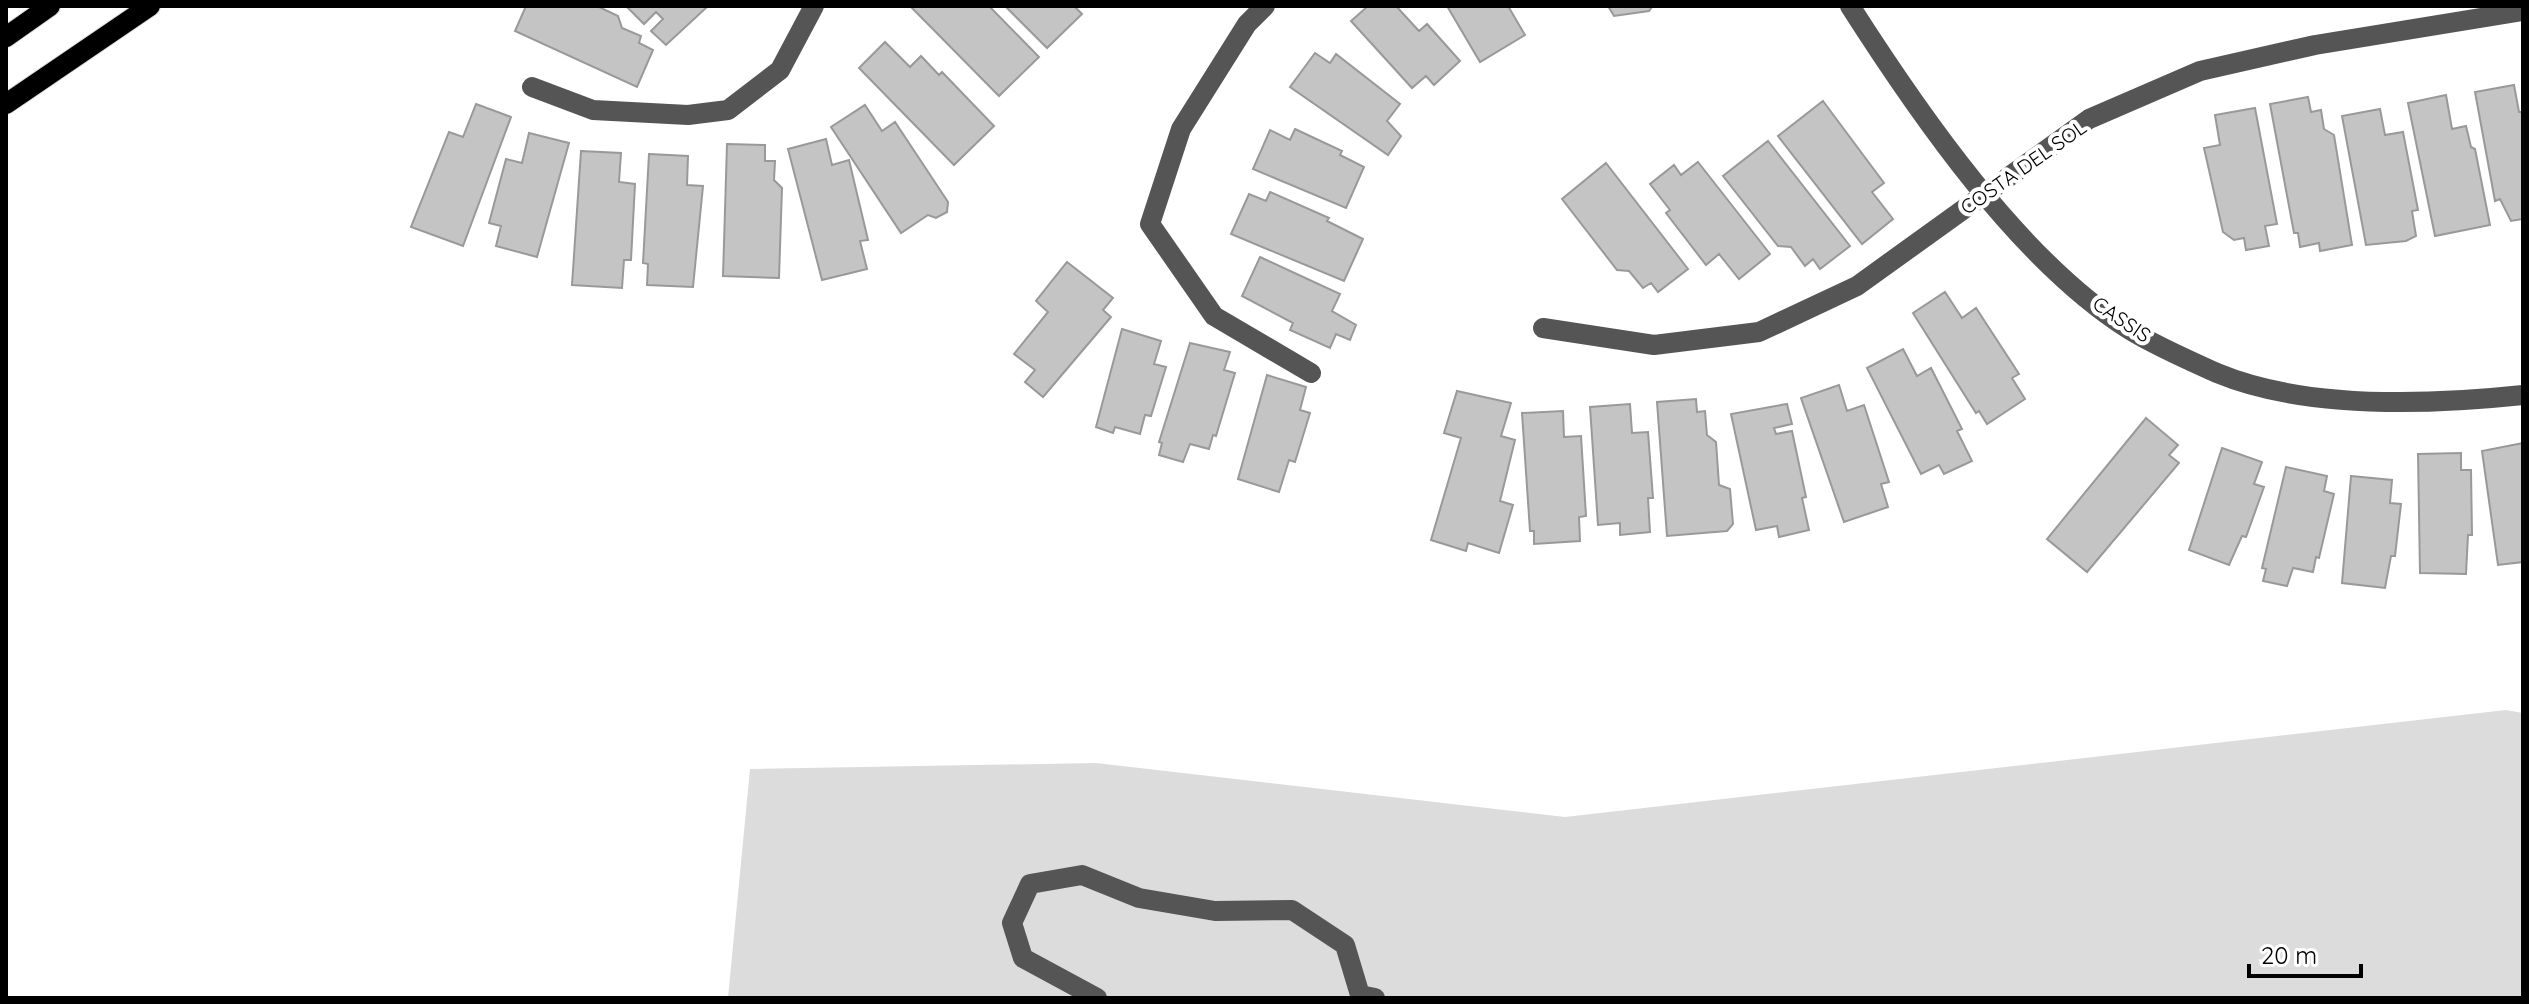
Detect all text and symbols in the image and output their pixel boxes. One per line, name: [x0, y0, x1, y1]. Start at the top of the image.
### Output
street label: COSTA DEL SOL: [1955, 114, 2091, 220]
street label: CASSIS: [2088, 291, 2156, 347]
scale bar: [2249, 928, 2361, 978]
text: 20 m: [2261, 940, 2317, 970]

